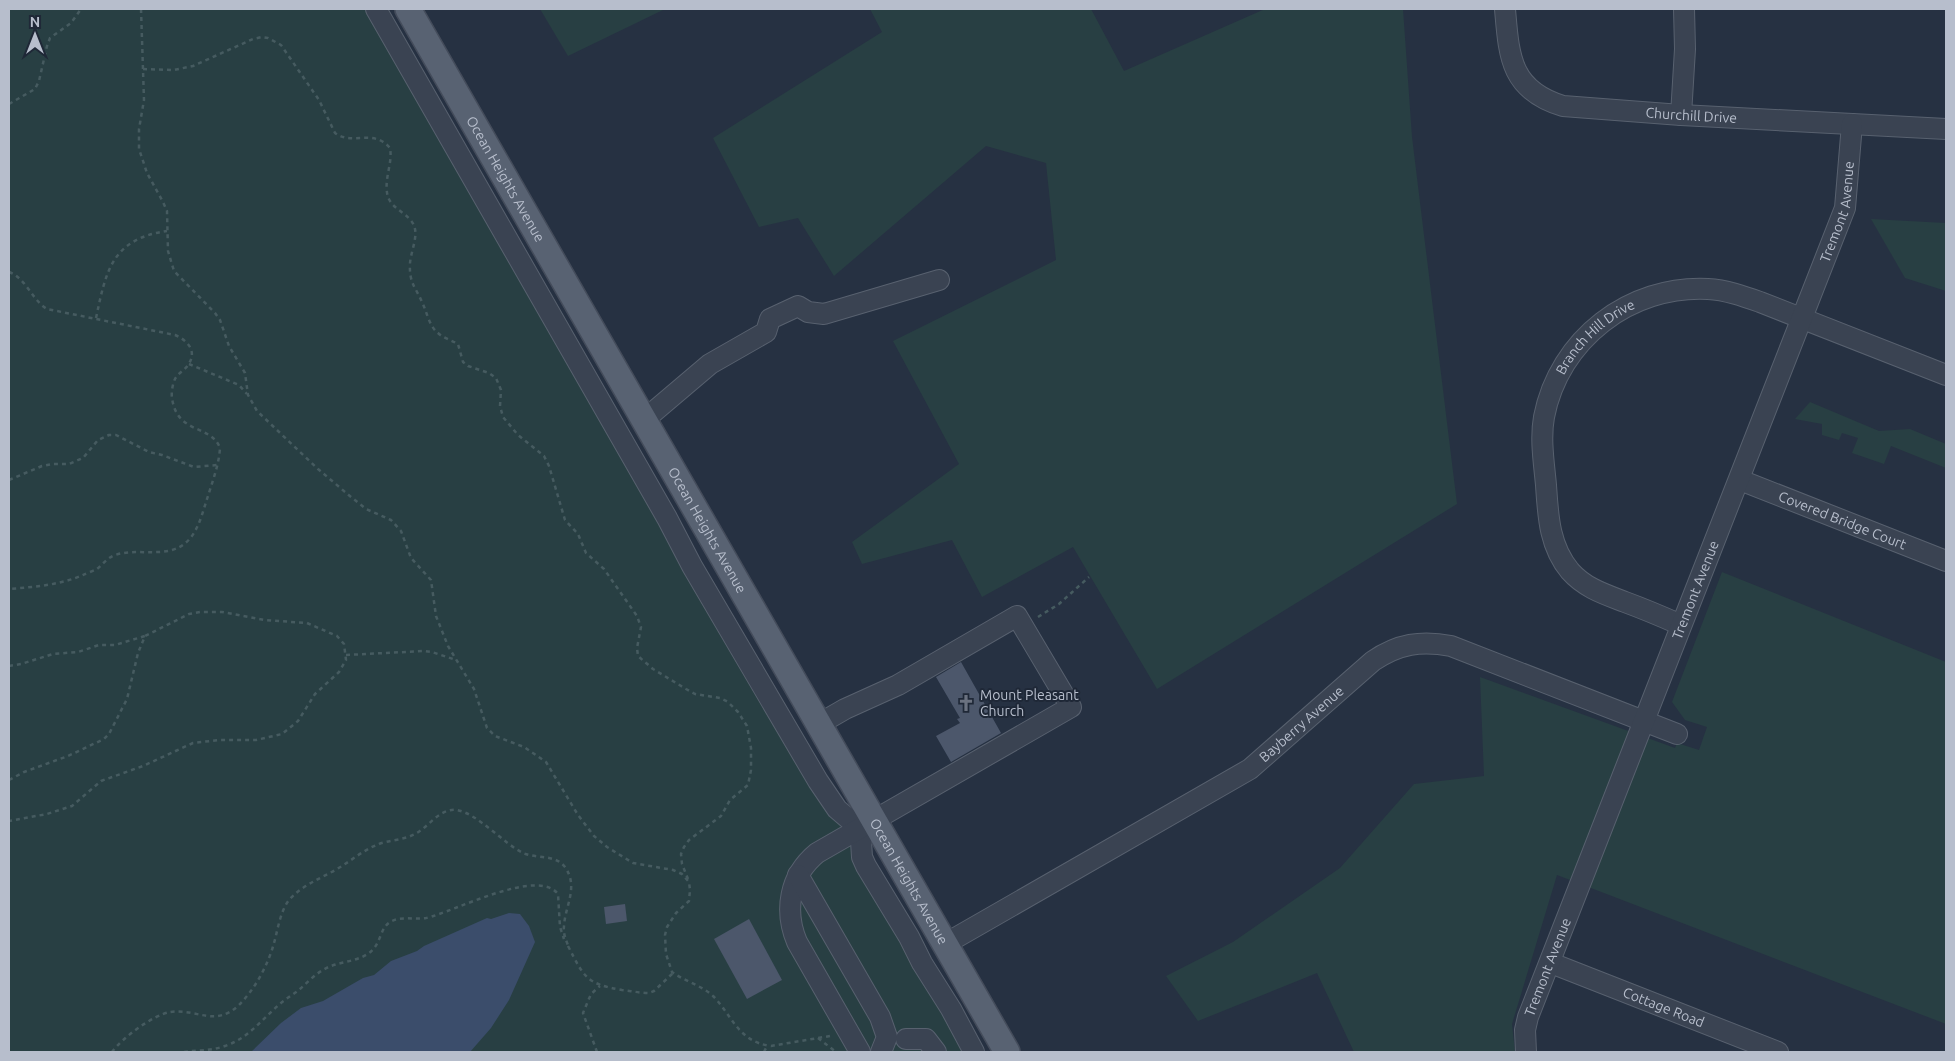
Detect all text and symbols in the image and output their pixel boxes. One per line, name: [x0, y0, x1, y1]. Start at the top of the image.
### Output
north arrow: [10, 10, 60, 60]
text: N: [30, 14, 40, 30]
street label: Churchill Drive: [1645, 104, 1737, 126]
street label: Ocean Heights Avenue: [463, 113, 548, 245]
street label: Tremont Avenue: [1817, 160, 1857, 264]
street label: Branch Hill Drive: [1552, 296, 1637, 377]
street label: Ocean Heights Avenue: [665, 464, 750, 596]
street label: Covered Bridge Court: [1776, 488, 1909, 553]
street label: Tremont Avenue: [1669, 538, 1722, 642]
street label: Bayberry Avenue: [1256, 683, 1347, 765]
place label: Mount Pleasant Church: [980, 687, 1079, 719]
church icon: Mount Pleasant Church: [956, 693, 976, 713]
street label: Ocean Heights Avenue: [867, 816, 951, 947]
street label: Tremont Avenue: [1521, 915, 1574, 1019]
street label: Cottage Road: [1621, 984, 1707, 1030]

